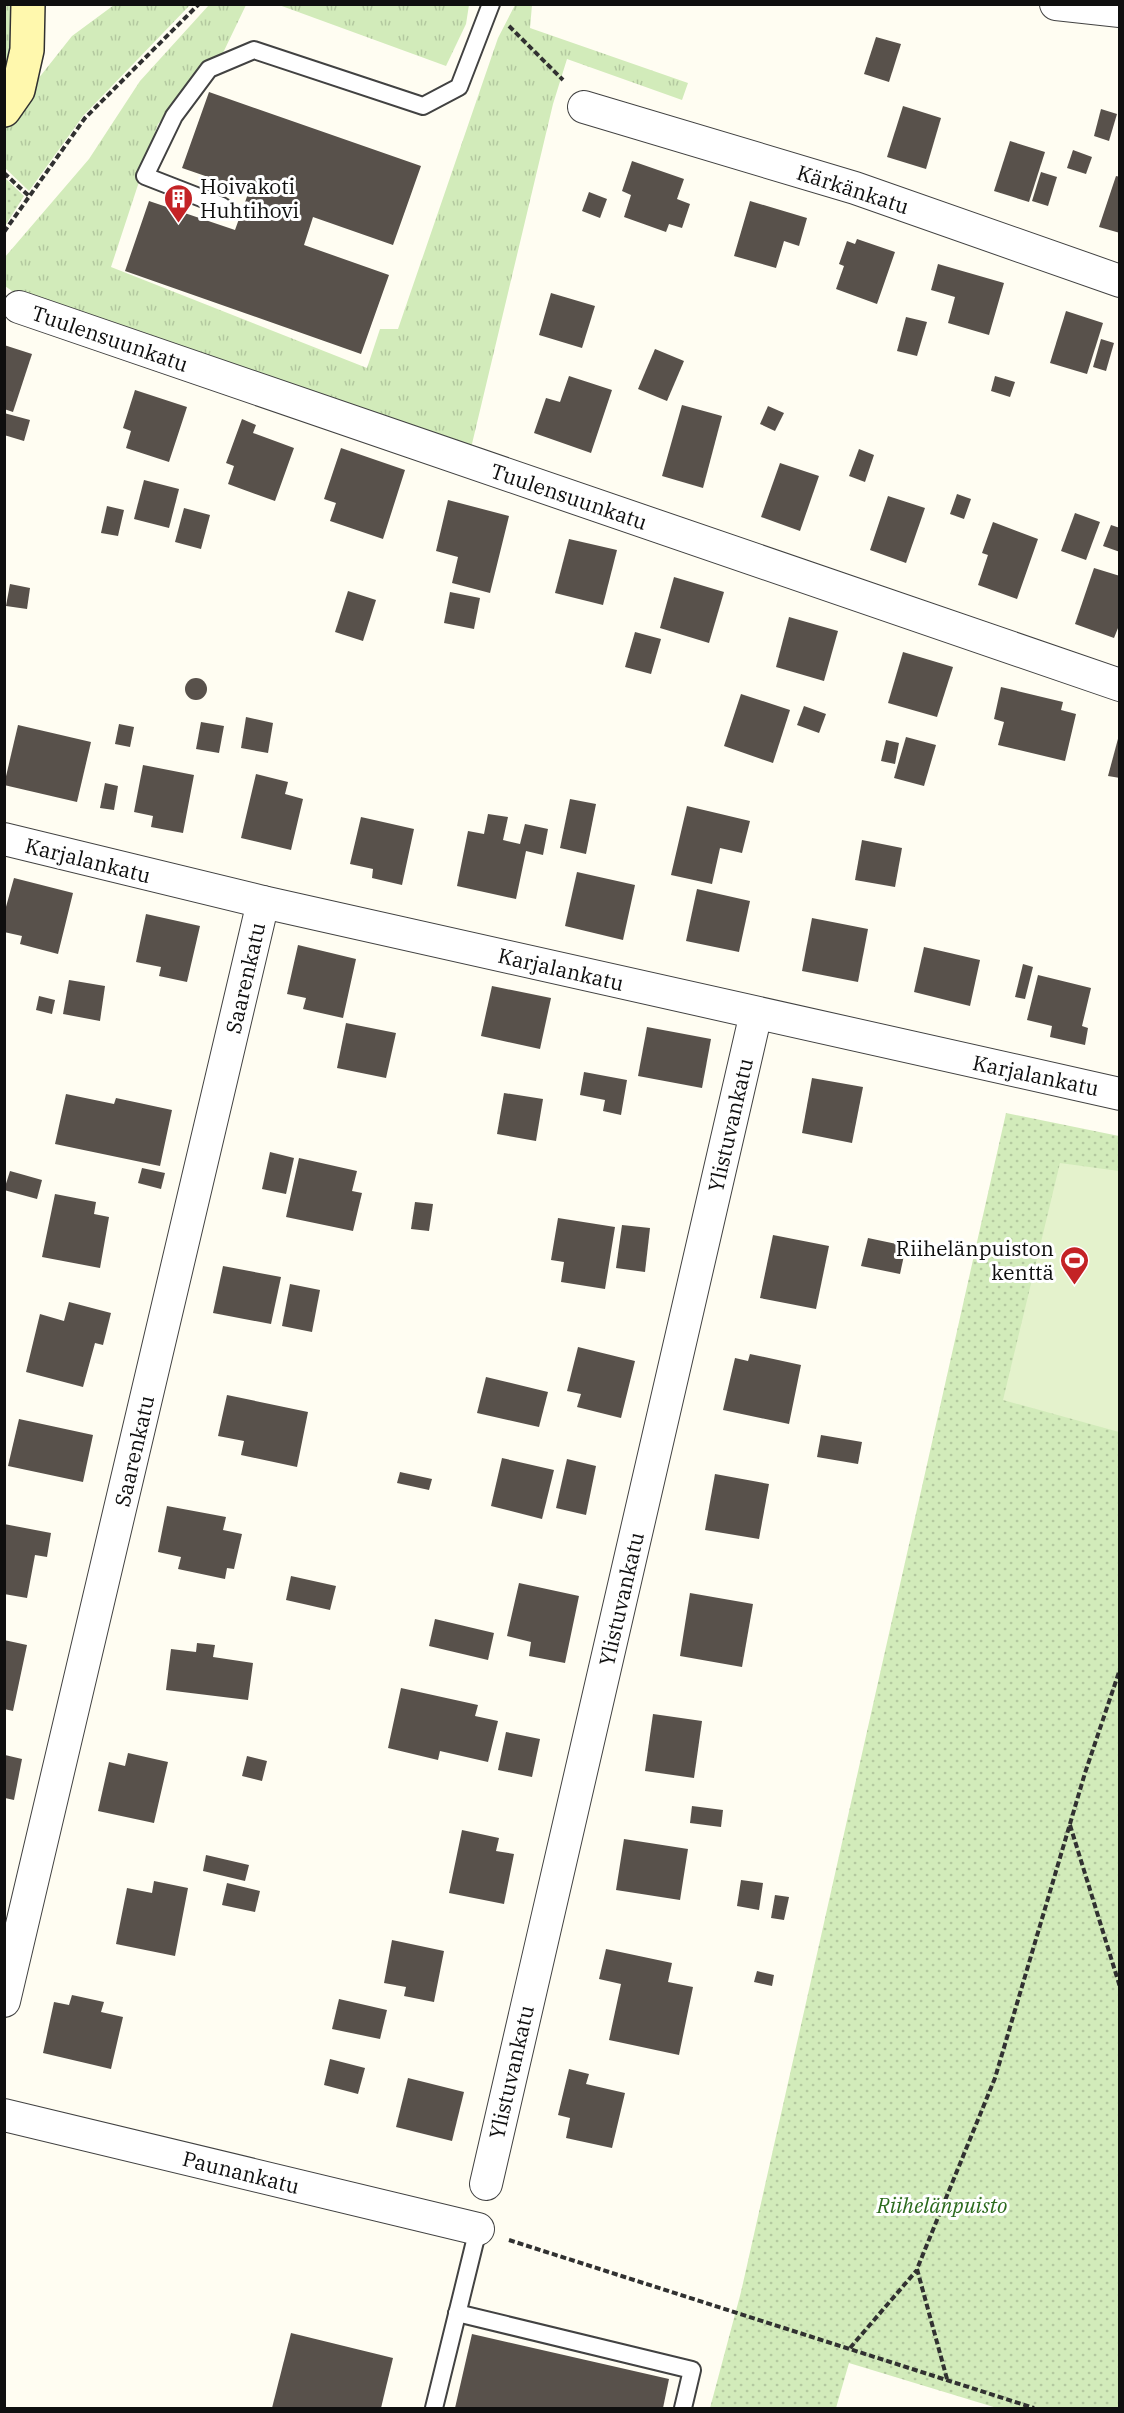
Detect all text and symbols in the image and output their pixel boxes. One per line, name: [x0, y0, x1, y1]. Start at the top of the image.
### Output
street label: Kärkänkatu: [793, 158, 913, 220]
place label: Hoivakoti Huhtihovi: [200, 172, 299, 224]
building icon: Hoivakoti Huhtihovi: [163, 182, 195, 224]
street label: Tuulensuunkatu: [28, 298, 192, 378]
street label: Tuulensuunkatu: [487, 456, 651, 536]
street label: Karjalankatu: [22, 831, 154, 889]
street label: Saarenkatu: [219, 920, 271, 1036]
street label: Karjalankatu: [495, 941, 627, 997]
street label: Karjalankatu: [970, 1048, 1102, 1102]
street label: Ylistuvankatu: [701, 1055, 759, 1195]
place label: Riihelänpuiston kenttä: [896, 1234, 1054, 1286]
sports icon: Riihelänpuiston kenttä: [1059, 1244, 1091, 1286]
street label: Saarenkatu: [108, 1393, 160, 1509]
street label: Ylistuvankatu: [592, 1529, 650, 1669]
street label: Ylistuvankatu: [482, 2002, 540, 2142]
street label: Paunankatu: [180, 2144, 302, 2200]
park label: Riihelänpuisto: [876, 2191, 1007, 2219]

